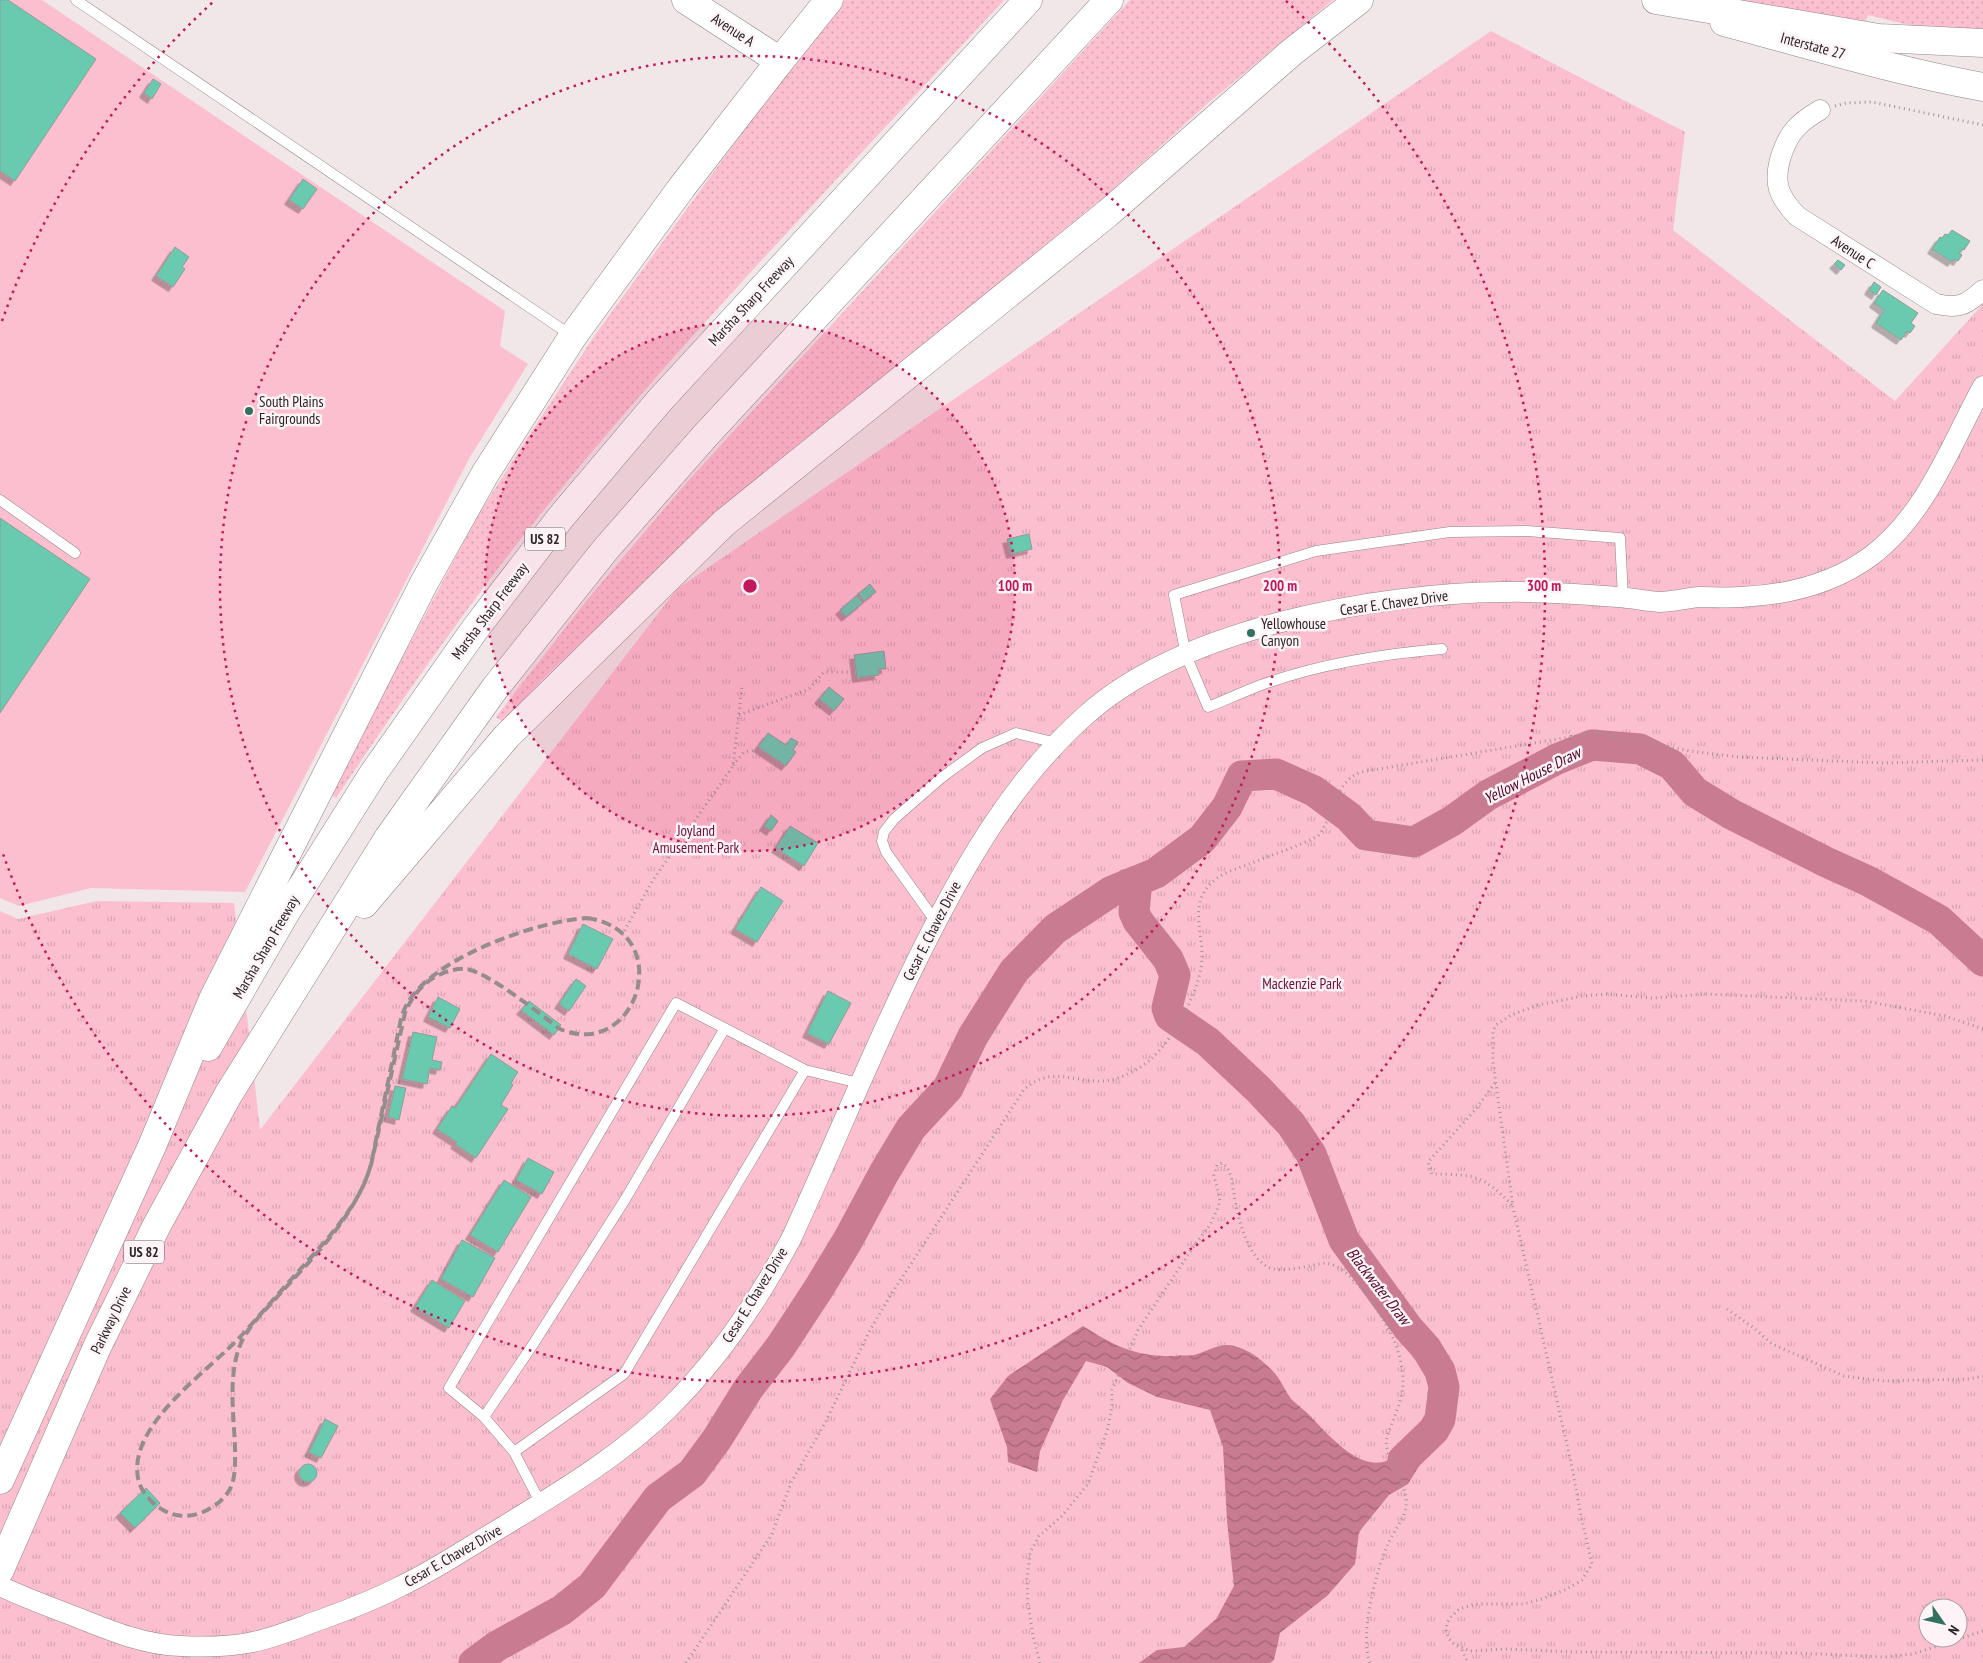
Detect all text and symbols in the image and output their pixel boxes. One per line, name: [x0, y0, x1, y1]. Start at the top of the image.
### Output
street label: Avenue A: [708, 9, 759, 51]
street label: Interstate 27: [1779, 28, 1848, 63]
street label: Avenue C: [1828, 231, 1879, 273]
street label: Marsha Sharp Freeway: [704, 251, 797, 350]
place label: South Plains Fairgrounds: [259, 392, 324, 428]
marker: South Plains Fairgrounds: [243, 405, 255, 417]
road number: US 82: [525, 528, 565, 550]
street label: Marsha Sharp Freeway: [447, 558, 532, 663]
text: 100 m: [998, 576, 1032, 595]
text: 200 m: [1263, 576, 1297, 595]
text: 300 m: [1527, 576, 1561, 595]
centre of rings: [741, 577, 759, 595]
street label: Cesar E. Chavez Drive: [1339, 586, 1449, 620]
place label: Yellowhouse Canyon: [1261, 614, 1326, 650]
marker: Yellowhouse Canyon: [1245, 627, 1257, 639]
water label: Yellow House Draw: [1480, 741, 1586, 808]
park label: Joyland Amusement Park: [653, 821, 740, 857]
street label: Cesar E. Chavez Drive: [898, 878, 965, 984]
street label: Marsha Sharp Freeway: [228, 891, 303, 1002]
park label: Mackenzie Park: [1262, 974, 1342, 993]
road number: US 82: [124, 1240, 164, 1264]
street label: Cesar E. Chavez Drive: [718, 1243, 792, 1346]
water label: Blackwater Draw: [1343, 1243, 1417, 1331]
street label: Parkway Drive: [86, 1283, 135, 1357]
street label: Cesar E. Chavez Drive: [401, 1520, 505, 1591]
north arrow: [1918, 1598, 1968, 1648]
text: N: [1944, 1622, 1963, 1638]

